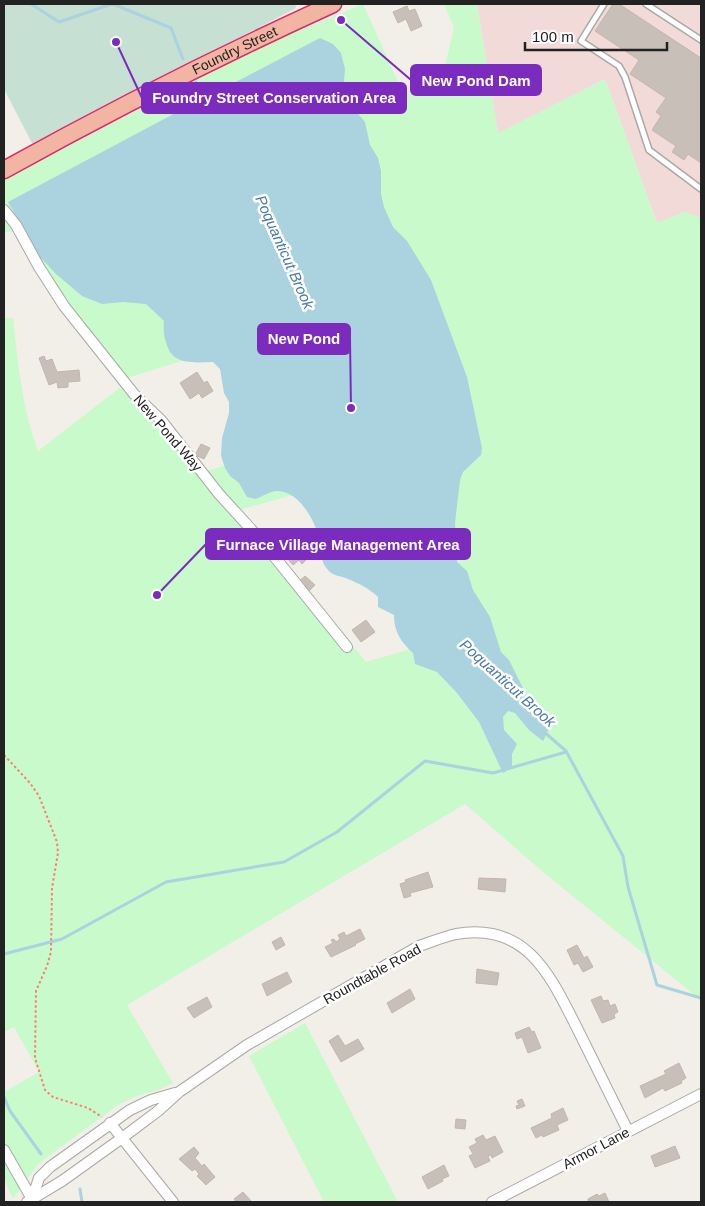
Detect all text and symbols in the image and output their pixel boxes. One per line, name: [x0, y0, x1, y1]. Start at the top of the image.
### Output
scale bar: [525, 20, 668, 52]
street label: Foundry Street: [190, 23, 280, 78]
text: 100 m: [532, 28, 574, 45]
callout: New Pond Dam: [411, 65, 541, 95]
text: New Pond Dam: [421, 72, 531, 89]
callout: Foundry Street Conservation Area: [142, 83, 406, 113]
text: Foundry Street Conservation Area: [152, 89, 396, 106]
water label: Poquanticut Brook: [252, 193, 318, 313]
callout: New Pond: [258, 324, 350, 354]
text: New Pond: [268, 330, 340, 347]
street label: New Pond Way: [130, 392, 206, 474]
callout: Furnace Village Management Area: [206, 529, 470, 559]
text: Furnace Village Management Area: [216, 536, 460, 553]
water label: Poquanticut Brook: [457, 636, 560, 731]
street label: Roundtable Road: [320, 941, 424, 1007]
street label: Armor Lane: [560, 1124, 632, 1172]

